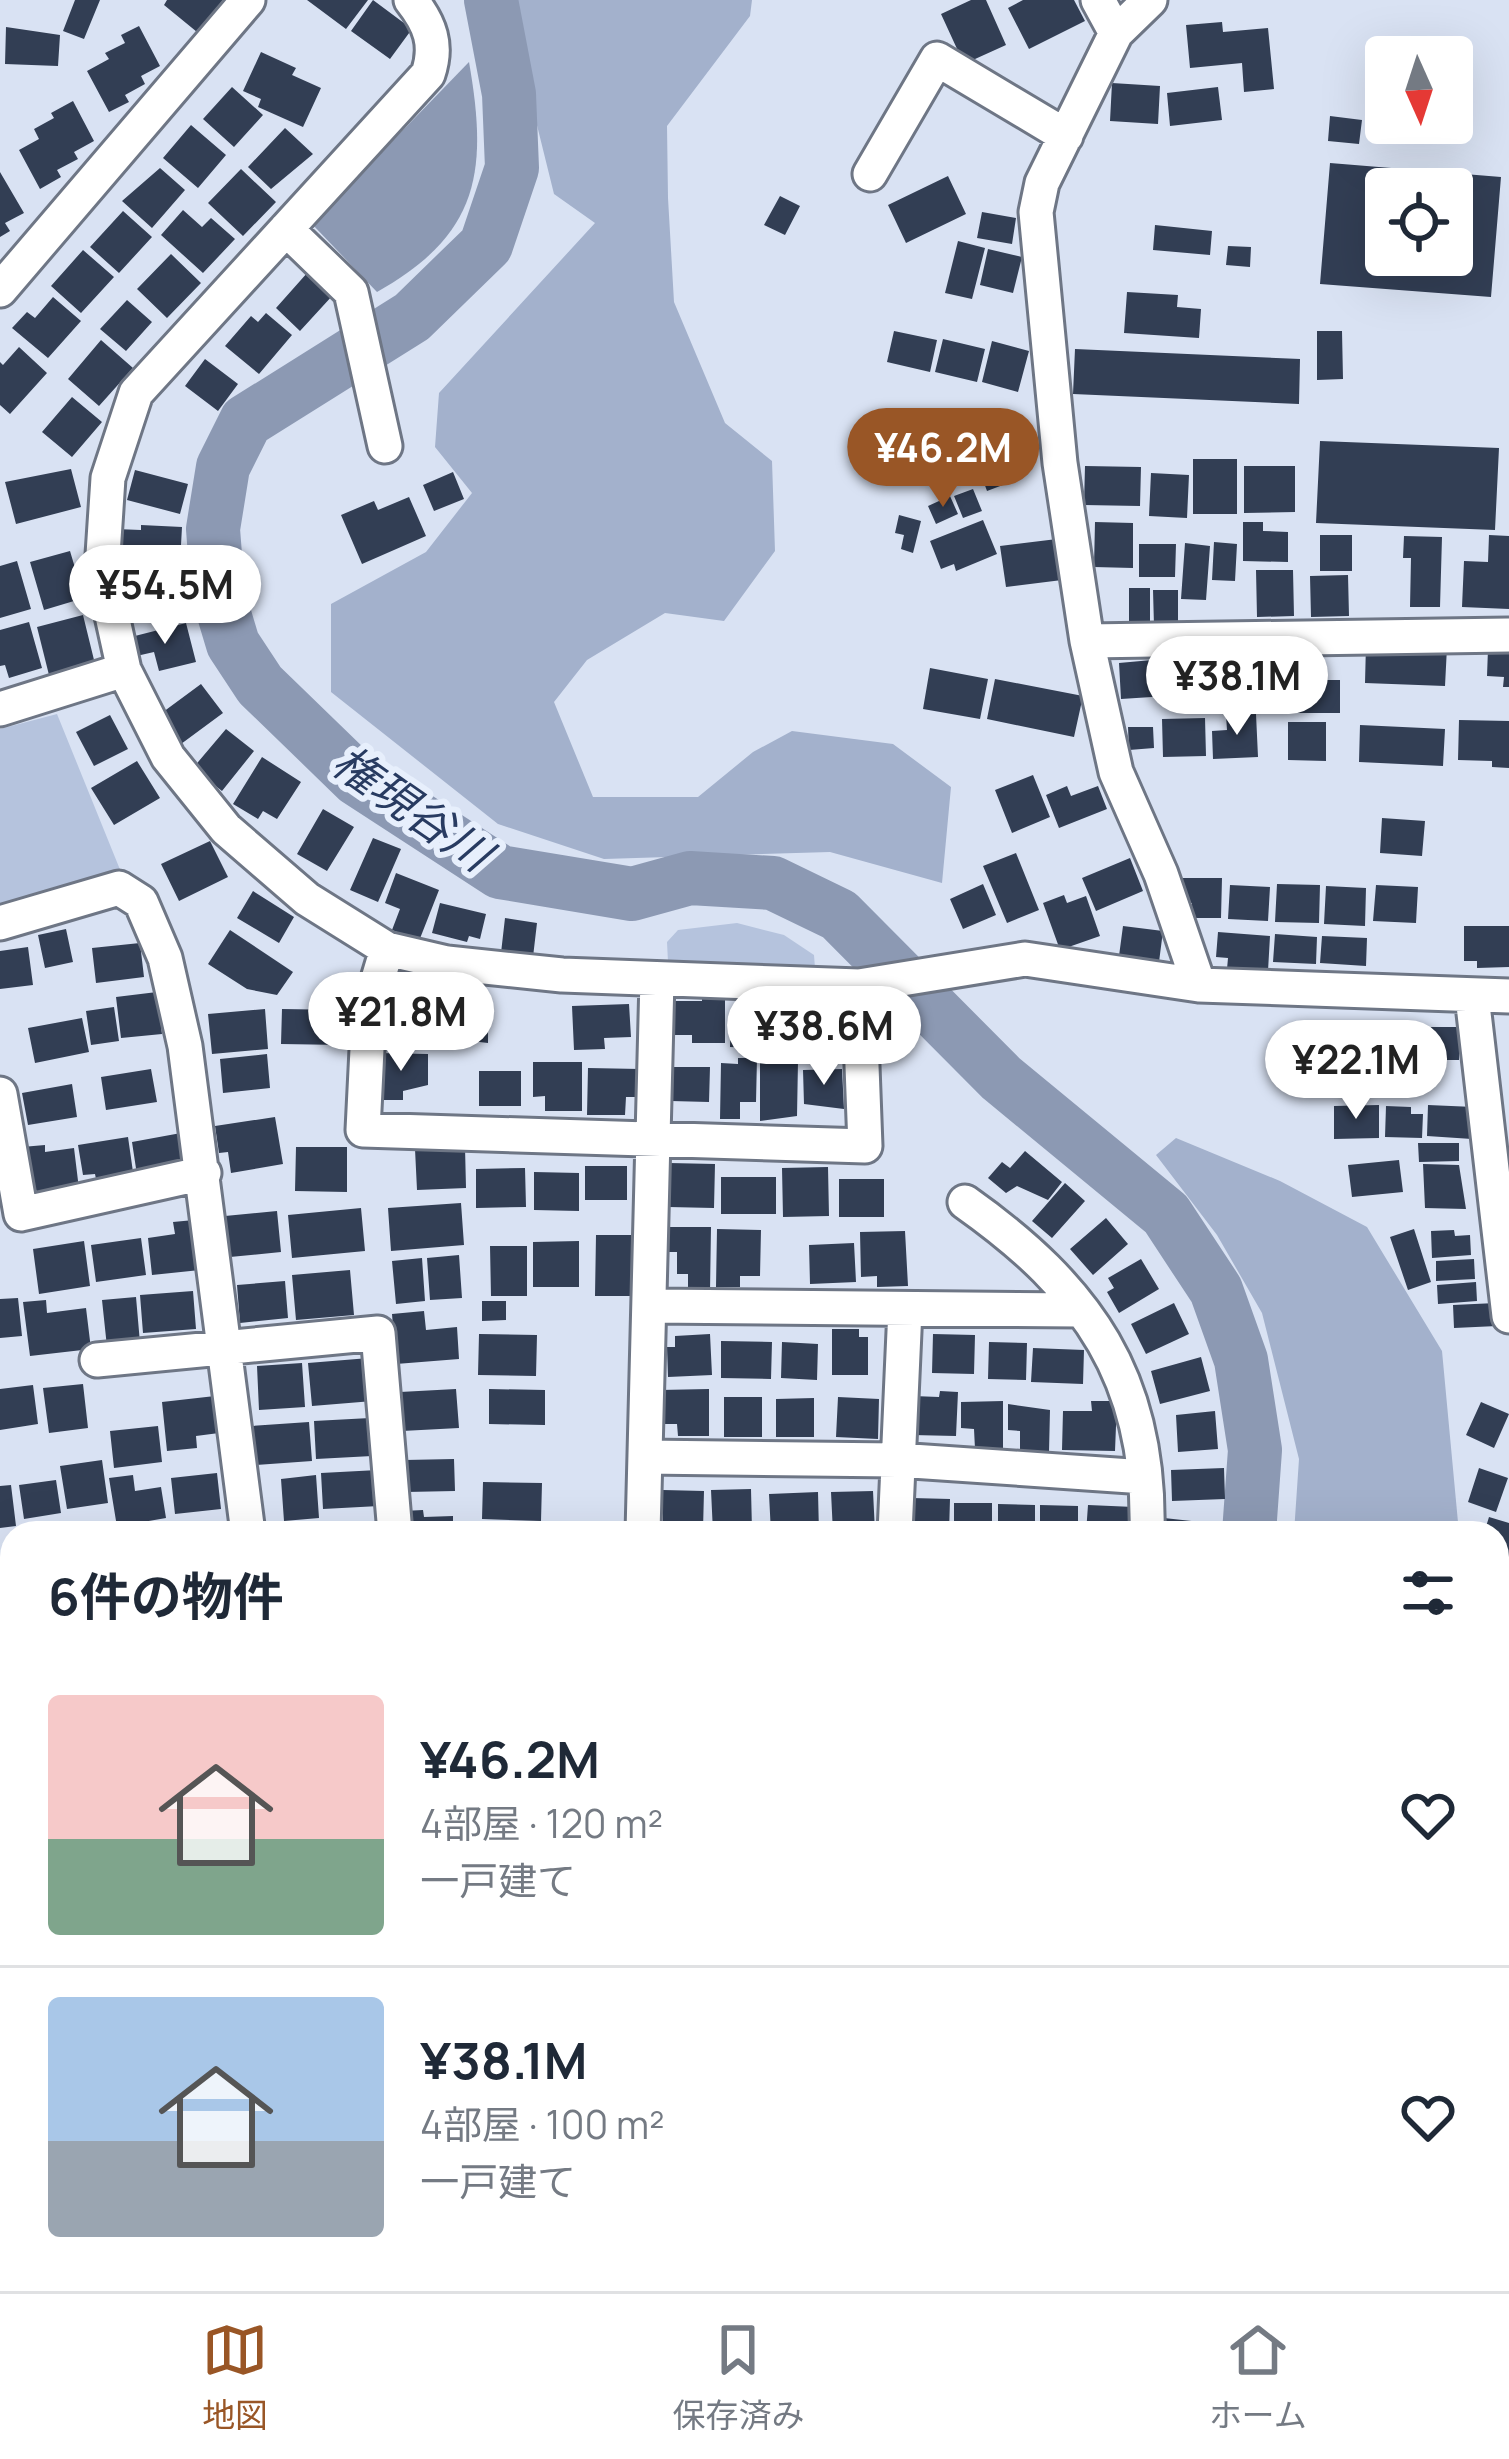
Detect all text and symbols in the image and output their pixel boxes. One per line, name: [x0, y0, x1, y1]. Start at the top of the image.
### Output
north arrow: [1365, 36, 1473, 144]
map controls: [1365, 36, 1473, 276]
button: locate: [1365, 168, 1473, 276]
pin: ¥46.2M: [845, 408, 1041, 510]
text: ¥46.2M: [874, 420, 1012, 474]
pin: ¥54.5M: [67, 545, 263, 647]
text: ¥54.5M: [96, 557, 234, 611]
pin: ¥38.1M: [1139, 636, 1335, 738]
text: ¥38.1M: [1173, 648, 1301, 702]
water label: 権現谷川: [321, 730, 507, 886]
pin: ¥21.8M: [303, 972, 499, 1074]
text: ¥21.8M: [335, 984, 467, 1038]
pin: ¥38.6M: [726, 986, 922, 1088]
text: ¥38.6M: [754, 998, 894, 1052]
pin: ¥22.1M: [1258, 1020, 1454, 1122]
text: ¥22.1M: [1292, 1032, 1420, 1086]
icon: filters: [1395, 1560, 1461, 1626]
text: 6件の物件: [48, 1561, 284, 1630]
text: ¥46.2M: [420, 1724, 600, 1793]
icon: home: [144, 1743, 288, 1887]
icon: heart: [1395, 1782, 1461, 1848]
text: 4部屋 · 120 m²: [420, 1796, 663, 1850]
text: 一戸建て: [420, 1853, 576, 1907]
text: ¥38.1M: [420, 2025, 587, 2094]
icon: home: [144, 2045, 288, 2189]
icon: heart: [1395, 2084, 1461, 2150]
text: 4部屋 · 100 m²: [420, 2097, 665, 2151]
text: 一戸建て: [420, 2154, 576, 2208]
tab: 地図: [202, 2317, 268, 2437]
tab: 保存済み: [672, 2317, 804, 2437]
tab: ホーム: [1209, 2317, 1307, 2437]

